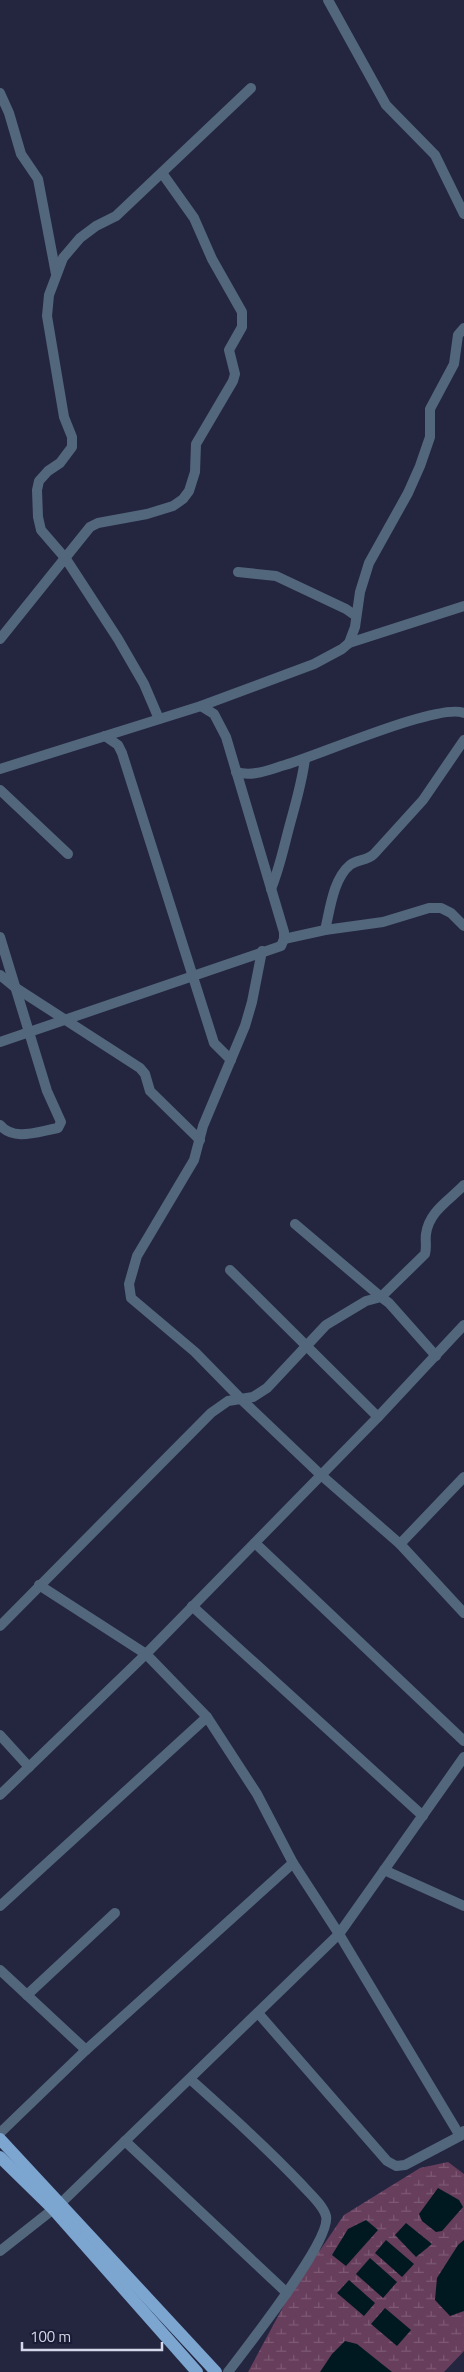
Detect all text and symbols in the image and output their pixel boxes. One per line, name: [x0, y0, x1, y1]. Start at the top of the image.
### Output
scale bar: [22, 2320, 162, 2352]
text: 100 m: [30, 2325, 71, 2348]

